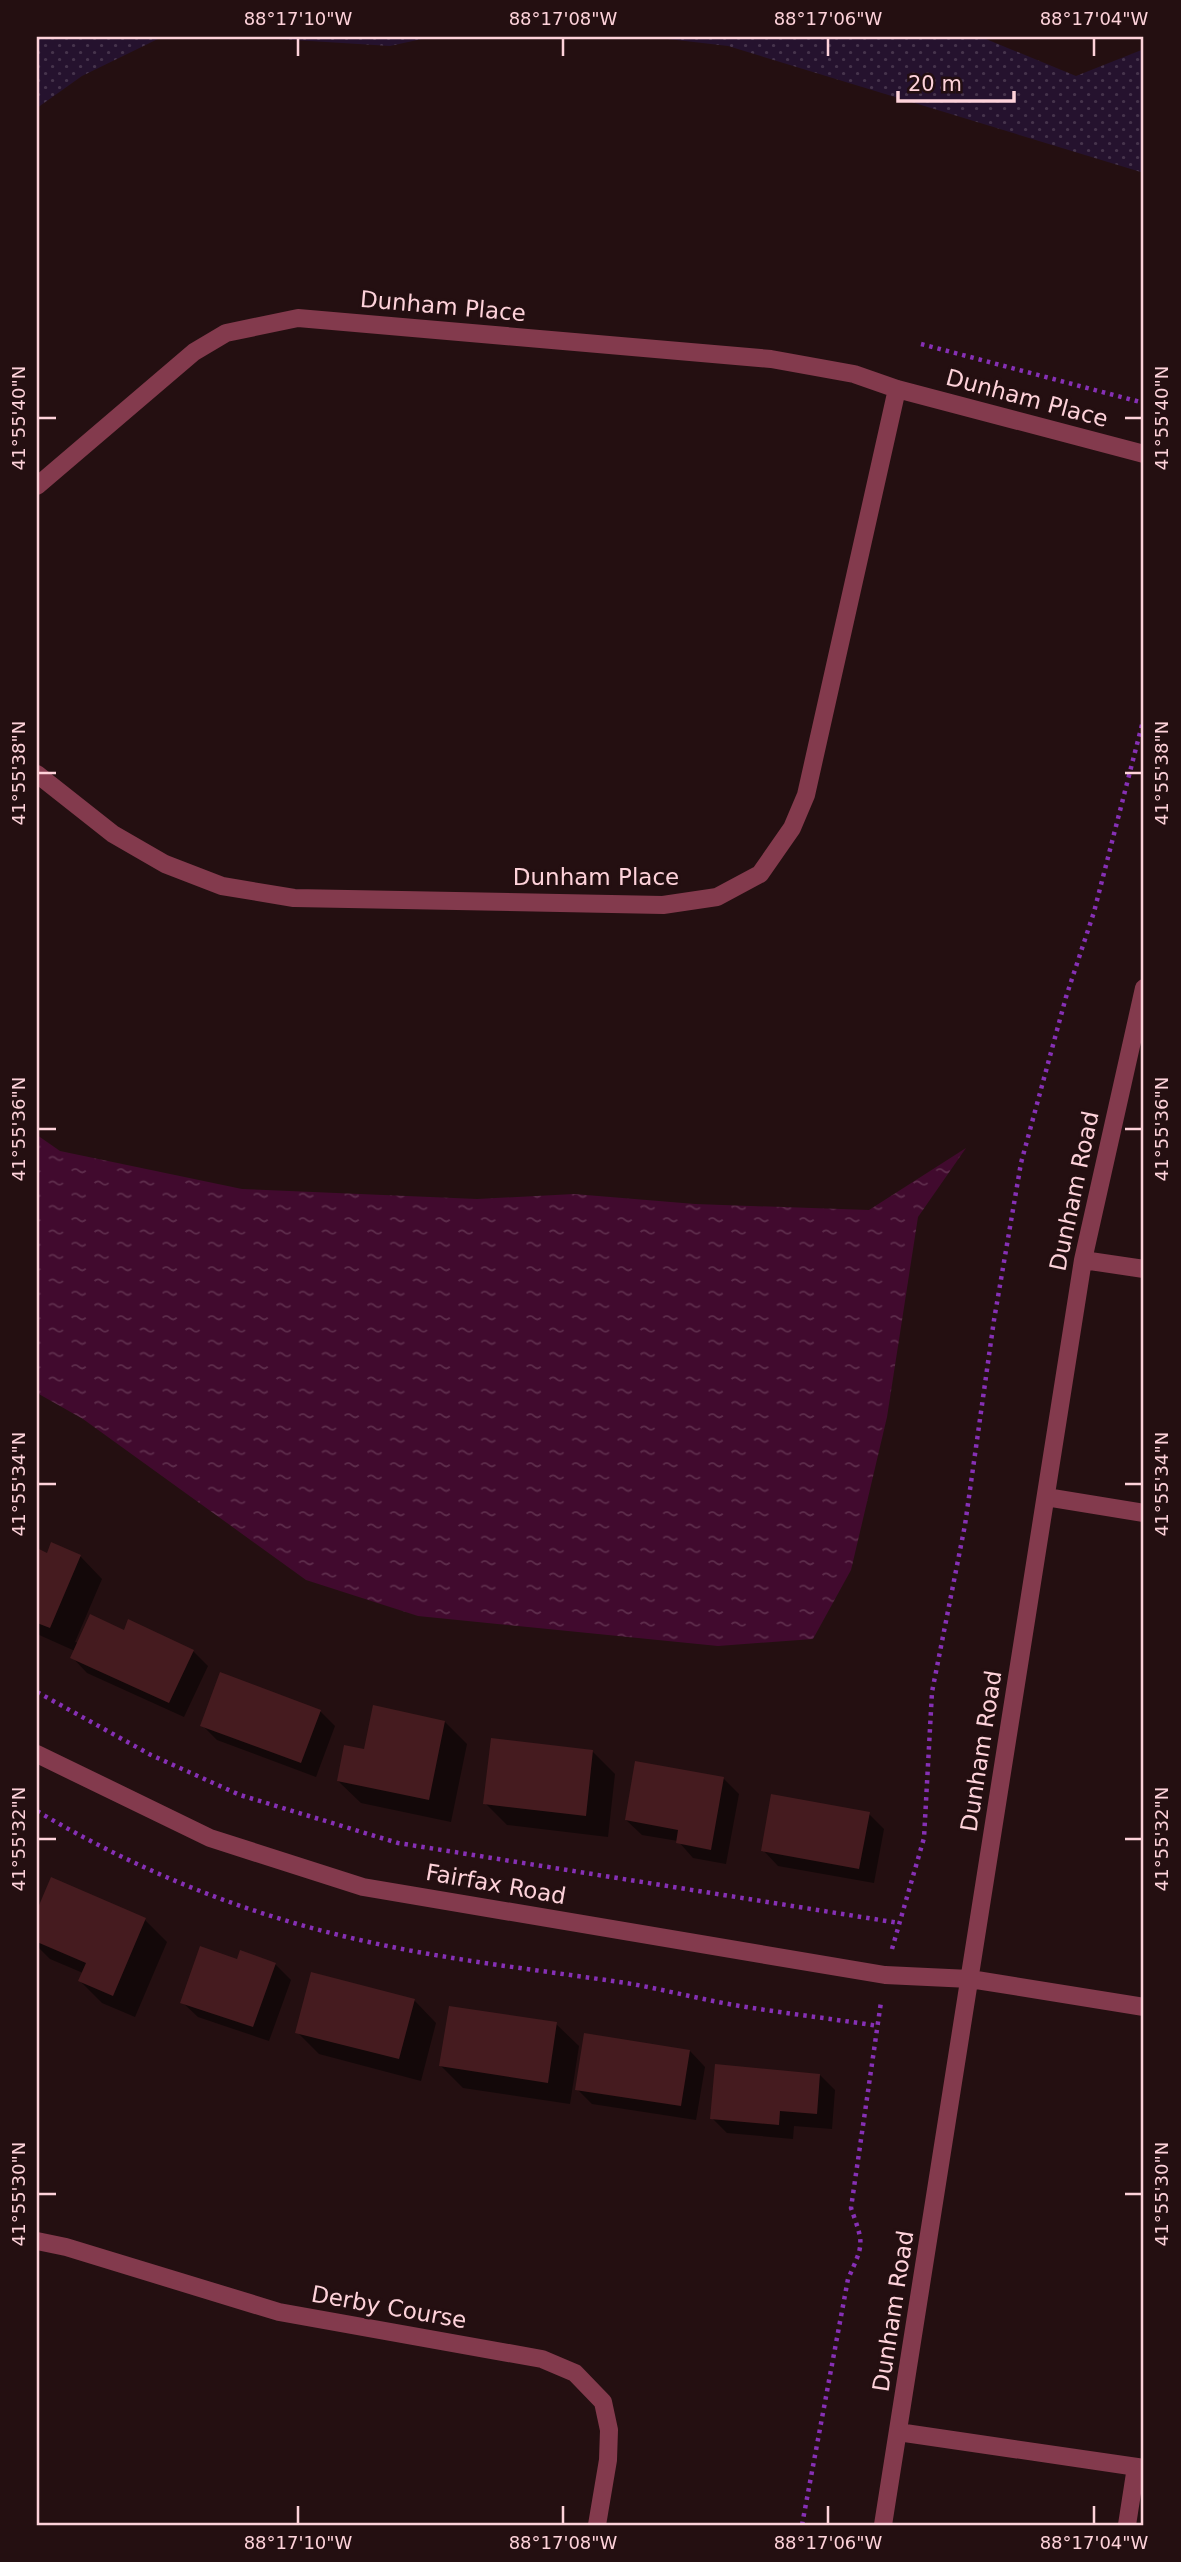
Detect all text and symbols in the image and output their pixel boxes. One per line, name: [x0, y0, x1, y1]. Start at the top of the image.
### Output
text: 88°17'10"W: [244, 8, 353, 29]
text: 88°17'08"W: [509, 8, 618, 29]
text: 88°17'06"W: [774, 8, 883, 29]
text: 88°17'04"W: [1040, 8, 1149, 29]
scale bar: [898, 60, 1013, 104]
text: 20 m: [908, 72, 962, 96]
street label: Dunham Place: [359, 286, 527, 326]
street label: Dunham Place: [943, 364, 1111, 432]
text: 41°55'40"N: [8, 366, 29, 470]
text: 41°55'40"N: [1151, 366, 1172, 470]
text: 41°55'38"N: [8, 721, 29, 825]
text: 41°55'38"N: [1151, 721, 1172, 825]
street label: Dunham Place: [513, 864, 679, 890]
text: 41°55'36"N: [8, 1077, 29, 1181]
text: 41°55'36"N: [1151, 1077, 1172, 1181]
street label: Dunham Road: [1044, 1109, 1104, 1273]
text: 41°55'34"N: [8, 1432, 29, 1536]
text: 41°55'34"N: [1151, 1432, 1172, 1536]
street label: Dunham Road: [955, 1668, 1007, 1834]
text: 41°55'32"N: [8, 1787, 29, 1891]
text: 41°55'32"N: [1151, 1787, 1172, 1891]
street label: Fairfax Road: [424, 1859, 568, 1909]
text: 41°55'30"N: [8, 2142, 29, 2246]
text: 41°55'30"N: [1151, 2142, 1172, 2246]
street label: Dunham Road: [867, 2228, 919, 2394]
street label: Derby Course: [309, 2281, 469, 2333]
text: 88°17'10"W: [244, 2532, 353, 2553]
text: 88°17'08"W: [509, 2532, 618, 2553]
text: 88°17'06"W: [774, 2532, 883, 2553]
text: 88°17'04"W: [1040, 2532, 1149, 2553]

